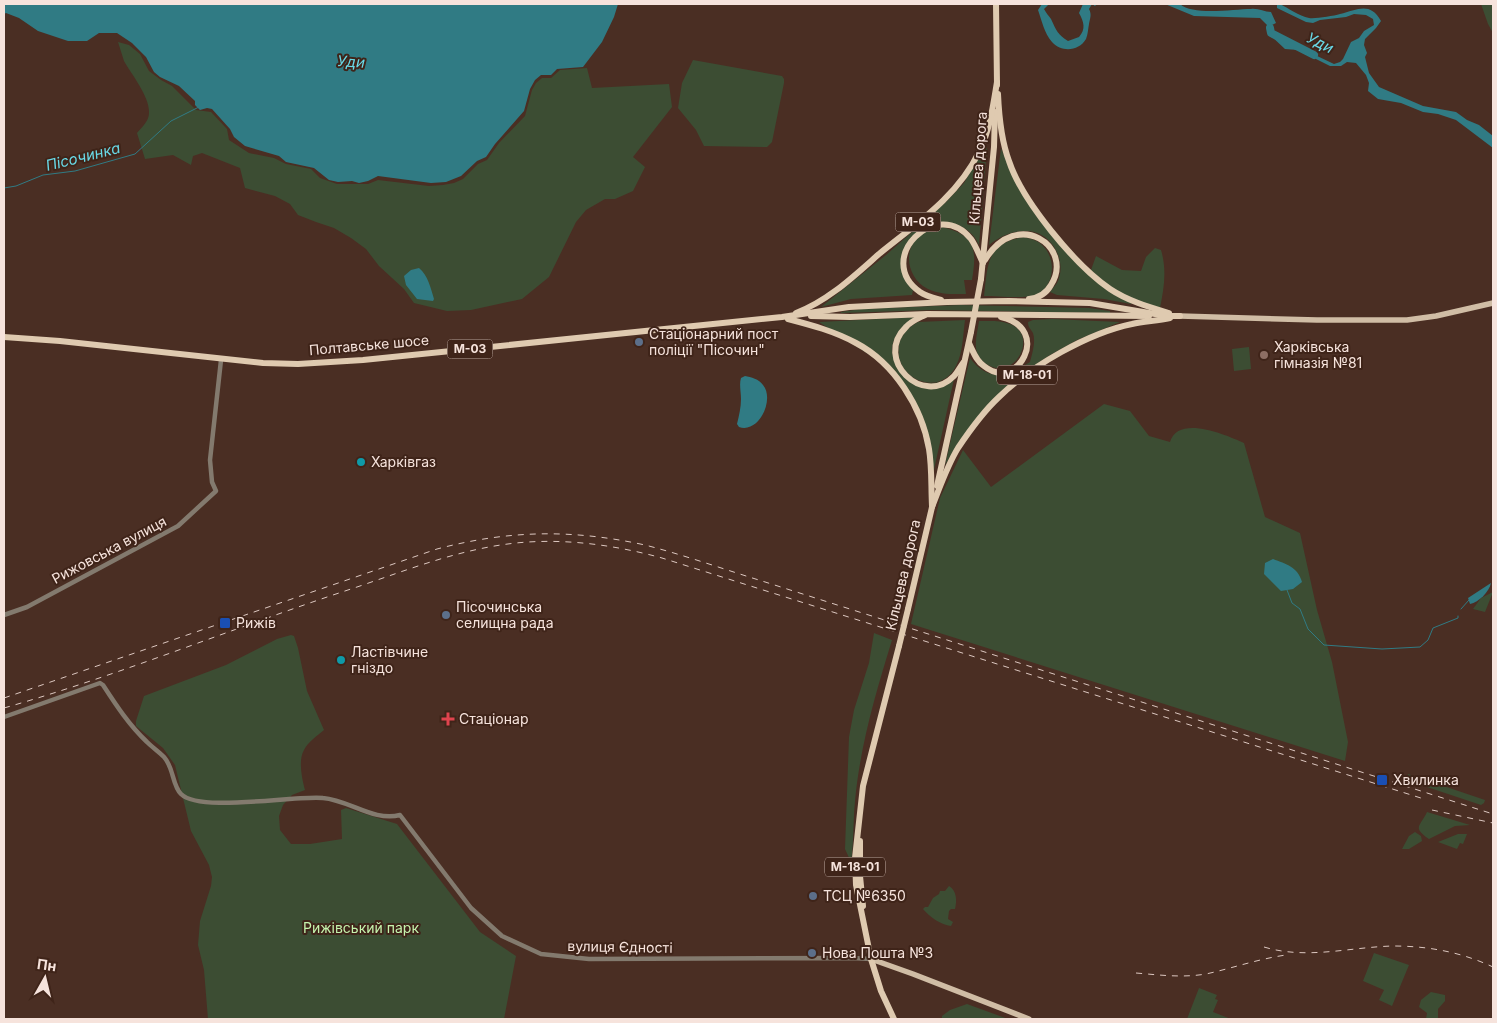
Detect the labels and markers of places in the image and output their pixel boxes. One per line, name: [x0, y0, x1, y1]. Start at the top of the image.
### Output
place label: Стаціонарний пост поліції "Пісочин": [649, 325, 779, 358]
marker: Стаціонарний пост поліції "Пісочин": [633, 336, 645, 348]
place label: Харківська гімназія №81: [1274, 338, 1362, 371]
marker: Харківська гімназія №81: [1258, 349, 1270, 361]
place label: Харківгаз: [371, 453, 436, 470]
marker: Харківгаз: [355, 456, 367, 468]
place label: Пісочинська селищна рада: [456, 598, 554, 631]
marker: Пісочинська селищна рада: [440, 609, 452, 621]
place label: Рижів: [236, 614, 276, 631]
marker: Рижів: [218, 616, 232, 630]
place label: Ластівчине гніздо: [351, 643, 428, 676]
marker: Ластівчине гніздо: [335, 654, 347, 666]
place label: Стаціонар: [459, 710, 528, 727]
marker: Стаціонар: [441, 712, 455, 726]
place label: Хвилинка: [1393, 771, 1459, 788]
marker: Хвилинка: [1375, 773, 1389, 787]
place label: ТСЦ №6350: [823, 887, 906, 904]
marker: ТСЦ №6350: [807, 890, 819, 902]
place label: Нова Пошта №3: [822, 944, 933, 961]
marker: Нова Пошта №3: [806, 947, 818, 959]

